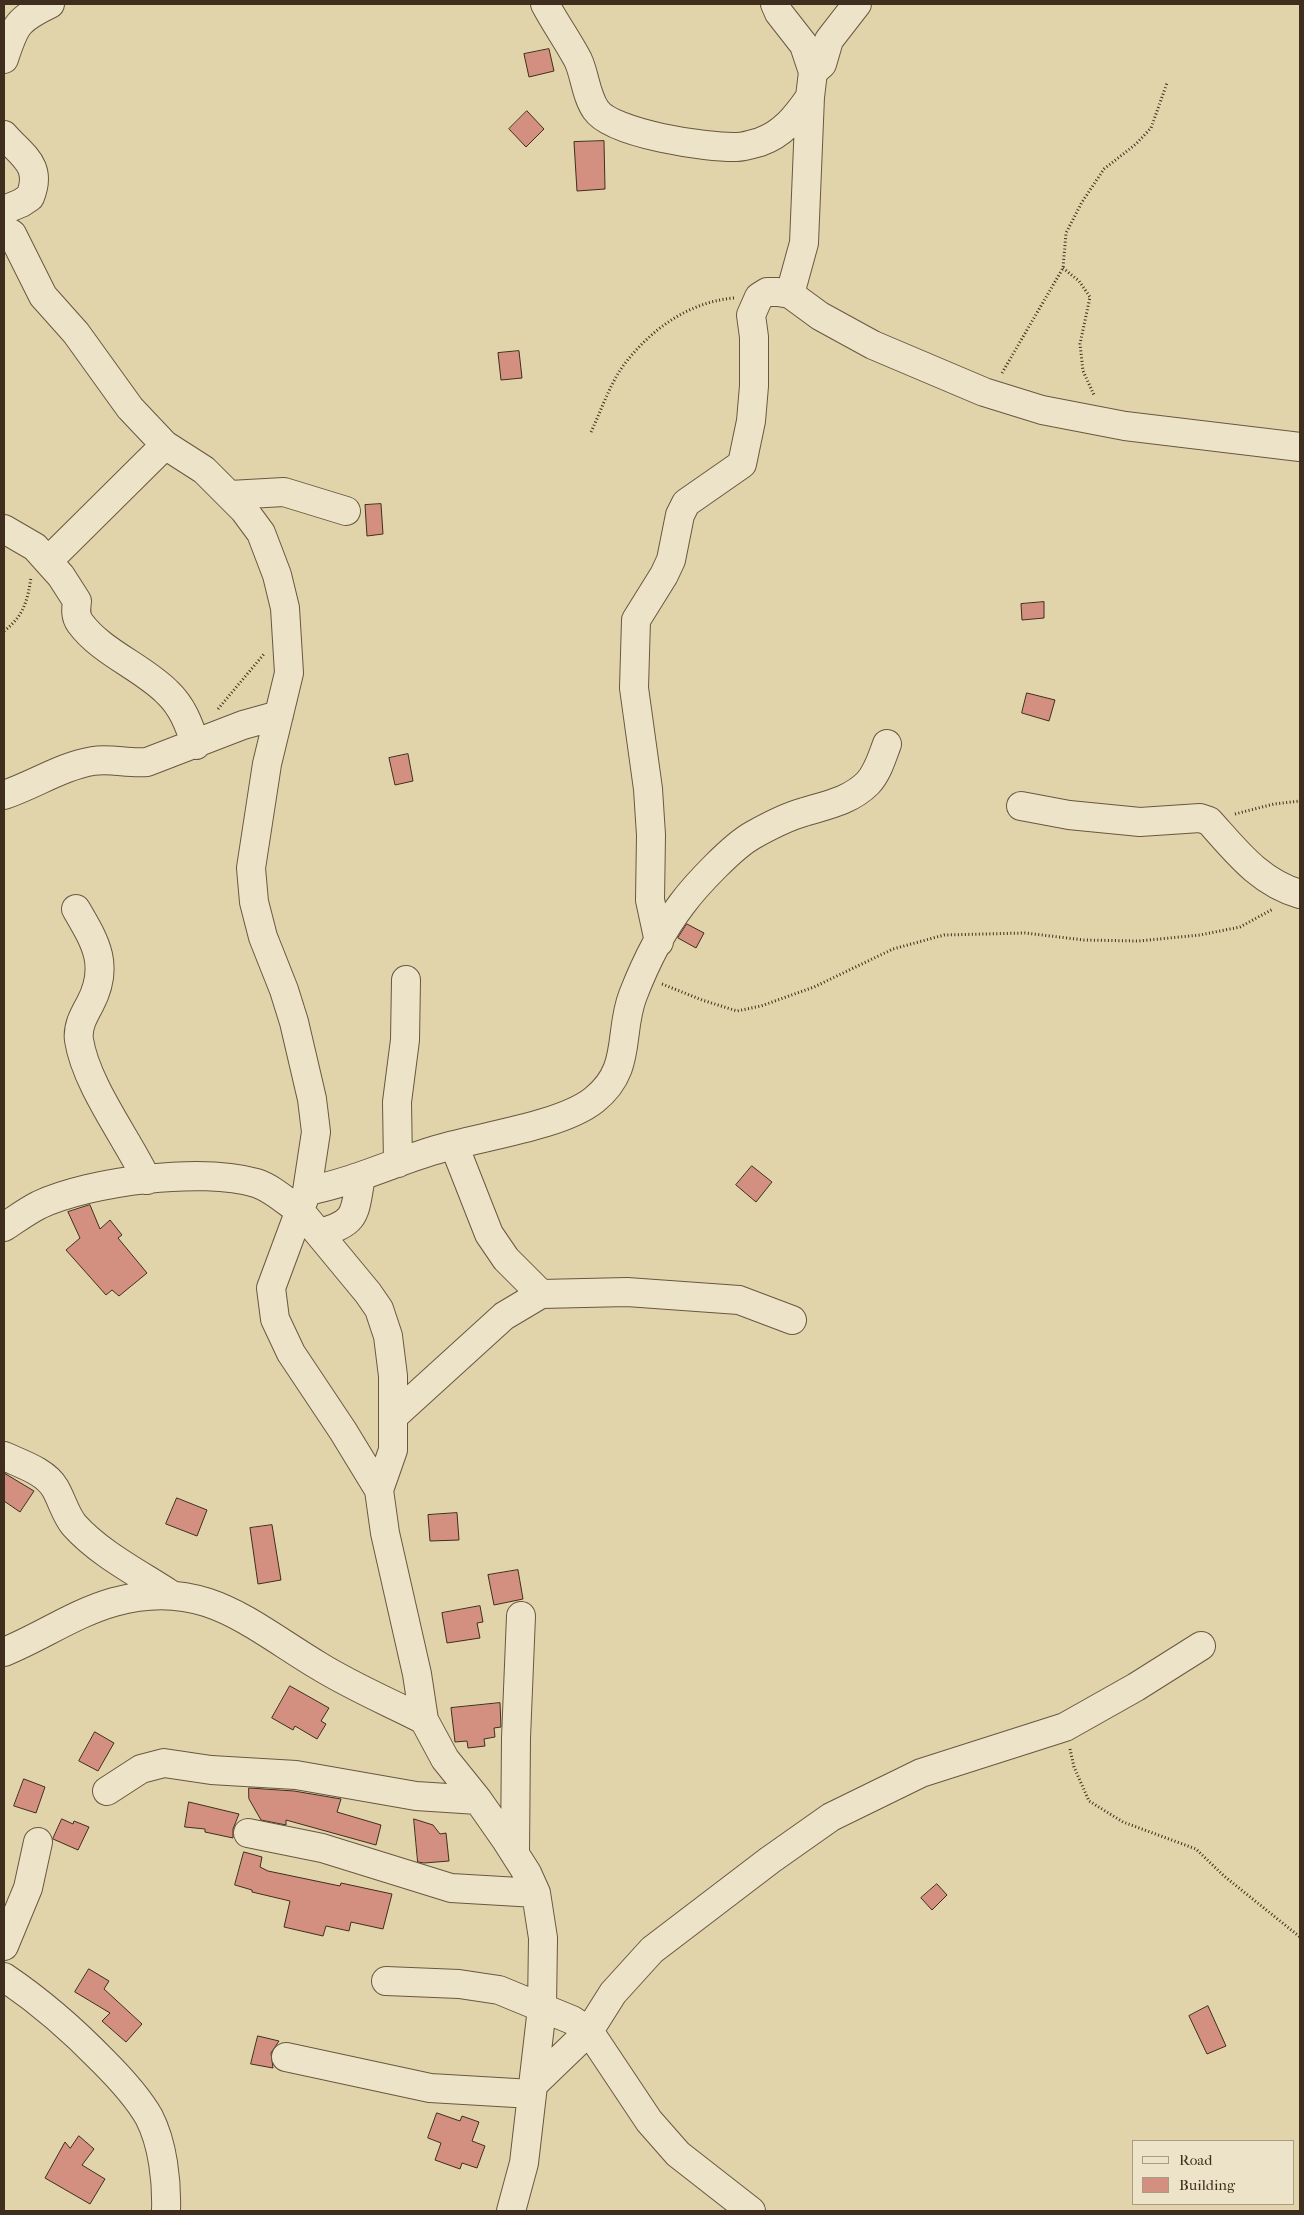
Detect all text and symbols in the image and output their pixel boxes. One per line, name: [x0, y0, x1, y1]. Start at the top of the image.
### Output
legend: [1132, 2140, 1294, 2205]
text: Road: [1179, 2151, 1212, 2169]
text: Building: [1179, 2176, 1235, 2194]

